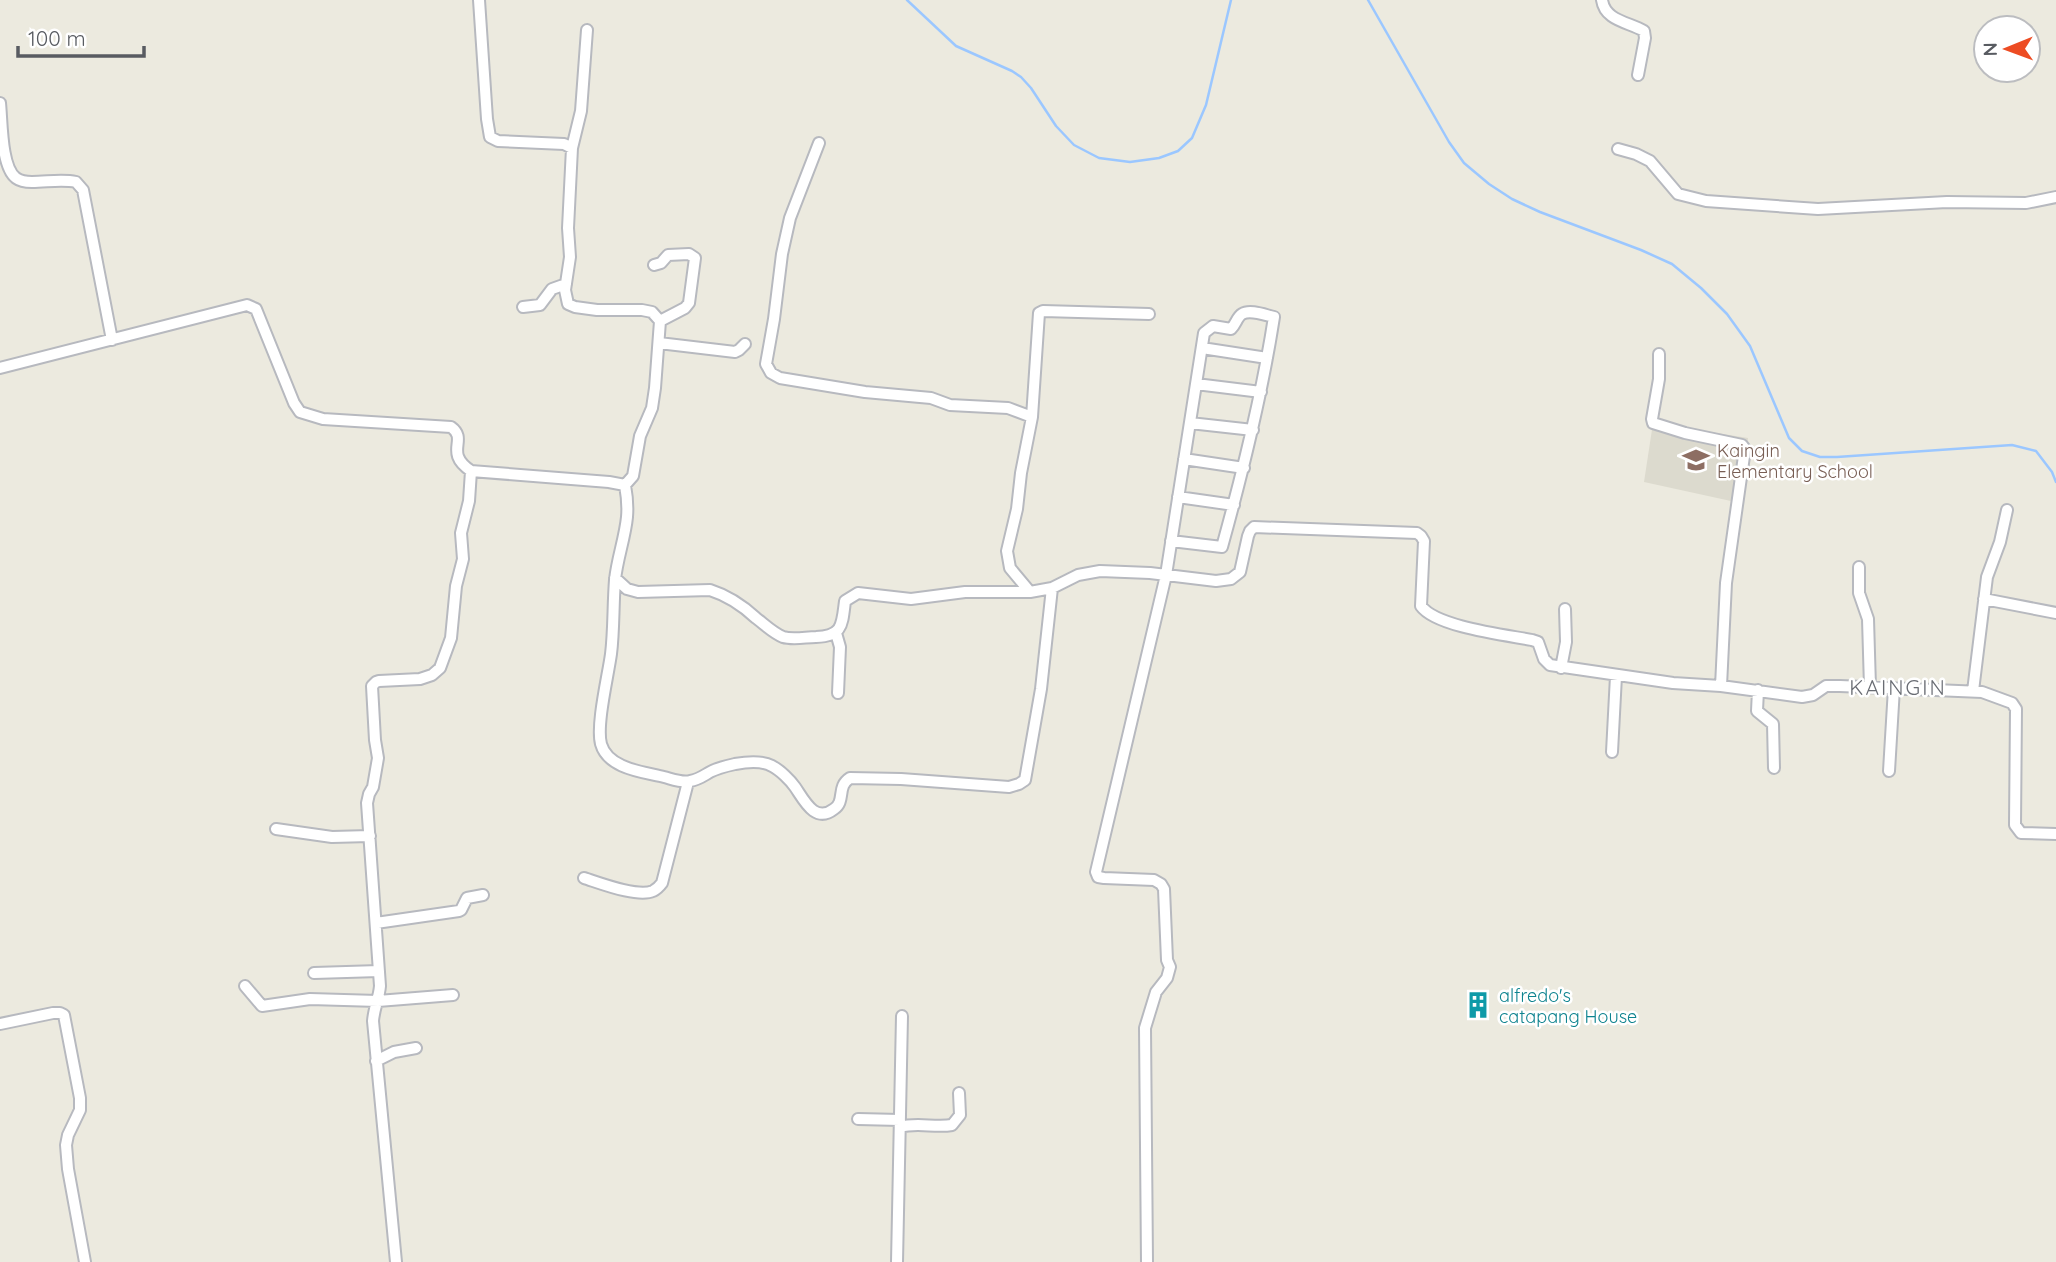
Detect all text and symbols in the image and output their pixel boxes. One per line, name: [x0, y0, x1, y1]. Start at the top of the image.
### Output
scale bar: [18, 14, 144, 58]
north arrow: [1972, 14, 2042, 84]
text: 100 m: [28, 25, 86, 51]
text: N: [1978, 42, 2002, 56]
place label: Kaingin Elementary School: [1717, 439, 1873, 483]
school or university icon: Kaingin Elementary School: [1681, 445, 1711, 475]
district label: KAINGIN: [1849, 674, 1947, 700]
place label: alfredo's catapang House: [1499, 984, 1637, 1028]
building icon: alfredo's catapang House: [1463, 990, 1493, 1020]

